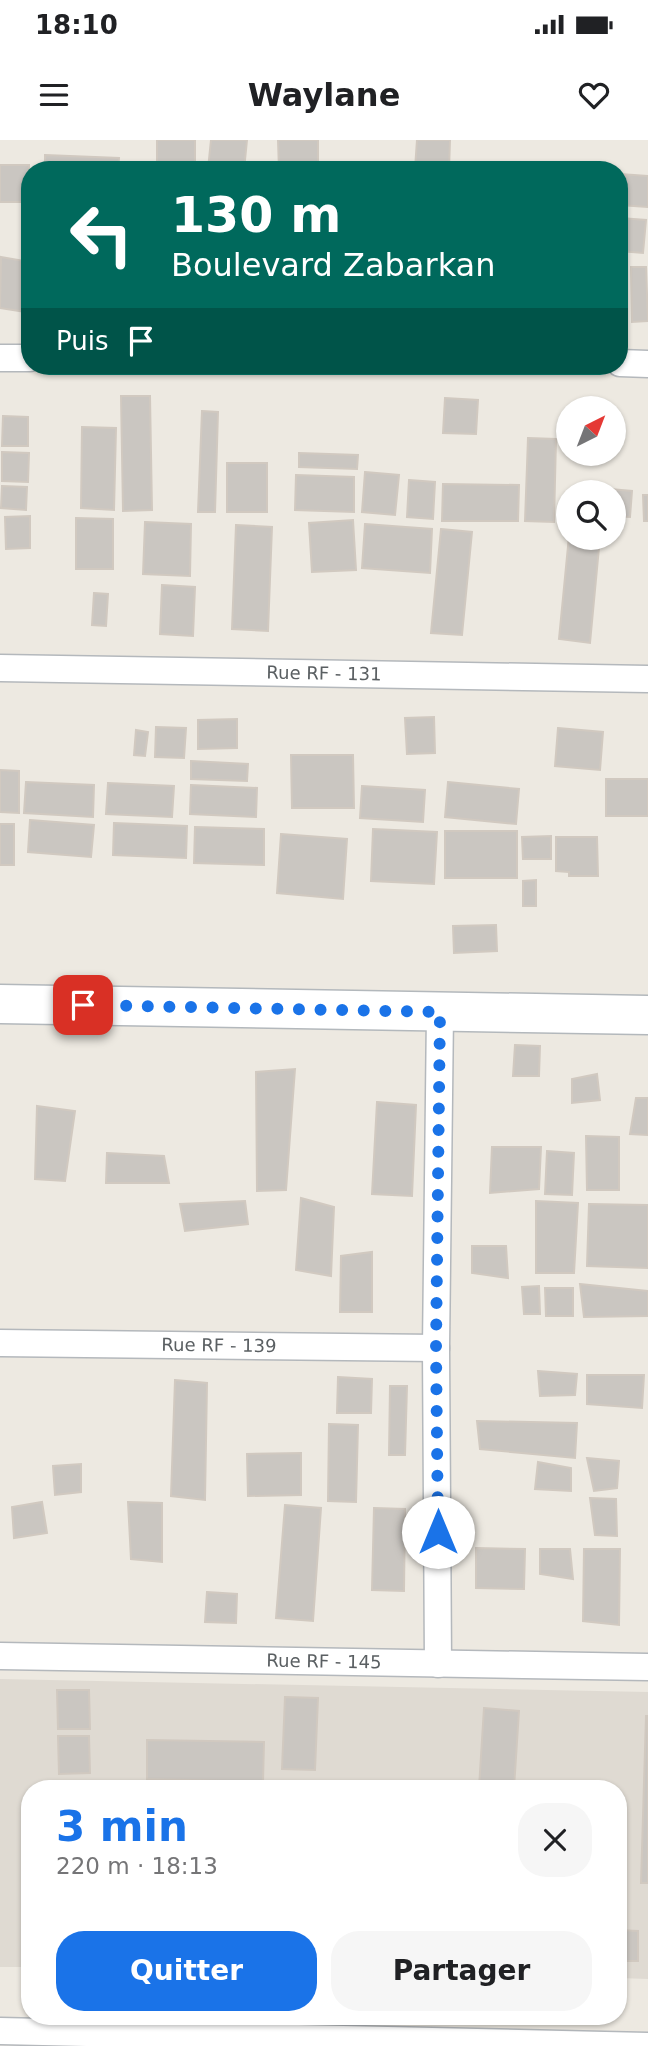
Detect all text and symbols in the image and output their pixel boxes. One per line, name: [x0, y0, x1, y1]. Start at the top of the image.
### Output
text: 18:10: [35, 10, 118, 40]
icon: menu: [35, 76, 73, 114]
text: Waylane: [248, 76, 400, 114]
icon: heart: [575, 76, 613, 114]
text: 130 m: [171, 187, 341, 244]
icon: left: [56, 189, 147, 280]
text: Boulevard Zabarkan: [171, 246, 495, 284]
icon: arrive: [122, 322, 160, 360]
text: Puis: [56, 326, 108, 356]
north arrow: [556, 396, 626, 466]
map controls: [556, 396, 626, 550]
button: search: [556, 480, 626, 550]
street label: Rue RF - 131: [266, 662, 382, 684]
pin: [53, 975, 113, 1035]
icon: arrive: [64, 986, 102, 1024]
street label: Rue RF - 139: [161, 1334, 277, 1356]
position arrow: [401, 1495, 475, 1569]
street label: Rue RF - 145: [266, 1650, 382, 1672]
text: 3 min: [56, 1802, 188, 1851]
button: close: [518, 1803, 592, 1877]
text: 220 m · 18:13: [56, 1853, 218, 1879]
button: Quitter: [56, 1931, 317, 2011]
button: Partager: [331, 1931, 592, 2011]

